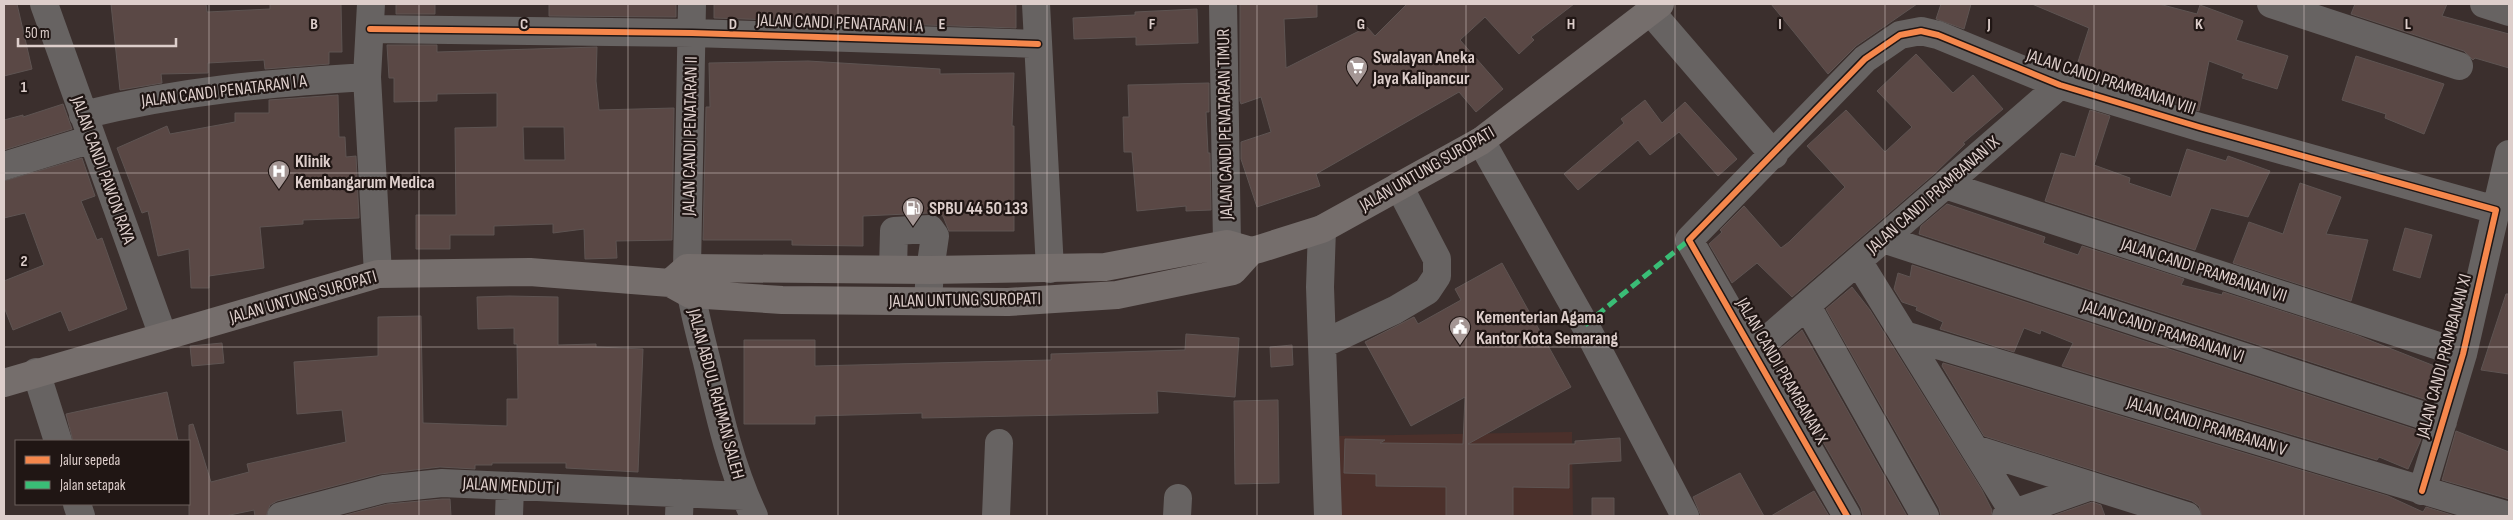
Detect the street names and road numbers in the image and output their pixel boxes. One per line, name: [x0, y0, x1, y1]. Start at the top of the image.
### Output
street label: JALAN CANDI PENATARAN I A: [755, 10, 924, 36]
street label: JALAN CANDI PENATARAN TIMUR: [1213, 28, 1237, 221]
street label: JALAN CANDI PRAMBANAN VIII: [2023, 44, 2198, 119]
street label: JALAN CANDI PENATARAN II: [678, 56, 702, 217]
street label: JALAN CANDI PENATARAN I A: [139, 70, 308, 112]
street label: JALAN CANDI PAWON RAYA: [66, 92, 140, 247]
street label: JALAN UNTUNG SUROPATI: [1355, 122, 1498, 217]
street label: JALAN CANDI PRAMBANAN IX: [1862, 131, 2004, 259]
street label: JALAN CANDI PRAMBANAN VII: [2117, 233, 2290, 307]
street label: JALAN UNTUNG SUROPATI: [226, 266, 379, 328]
street label: JALAN CANDI PRAMBANAN XI: [2412, 272, 2476, 441]
street label: JALAN UNTUNG SUROPATI: [888, 288, 1041, 312]
street label: JALAN CANDI PRAMBANAN X: [1731, 293, 1833, 448]
street label: JALAN CANDI PRAMBANAN VI: [2078, 295, 2247, 367]
street label: JALAN ABDUL RAHMAN SALEH: [683, 306, 749, 481]
street label: JALAN CANDI PRAMBANAN V: [2124, 391, 2289, 460]
street label: JALAN MENDUT I: [461, 473, 560, 499]

